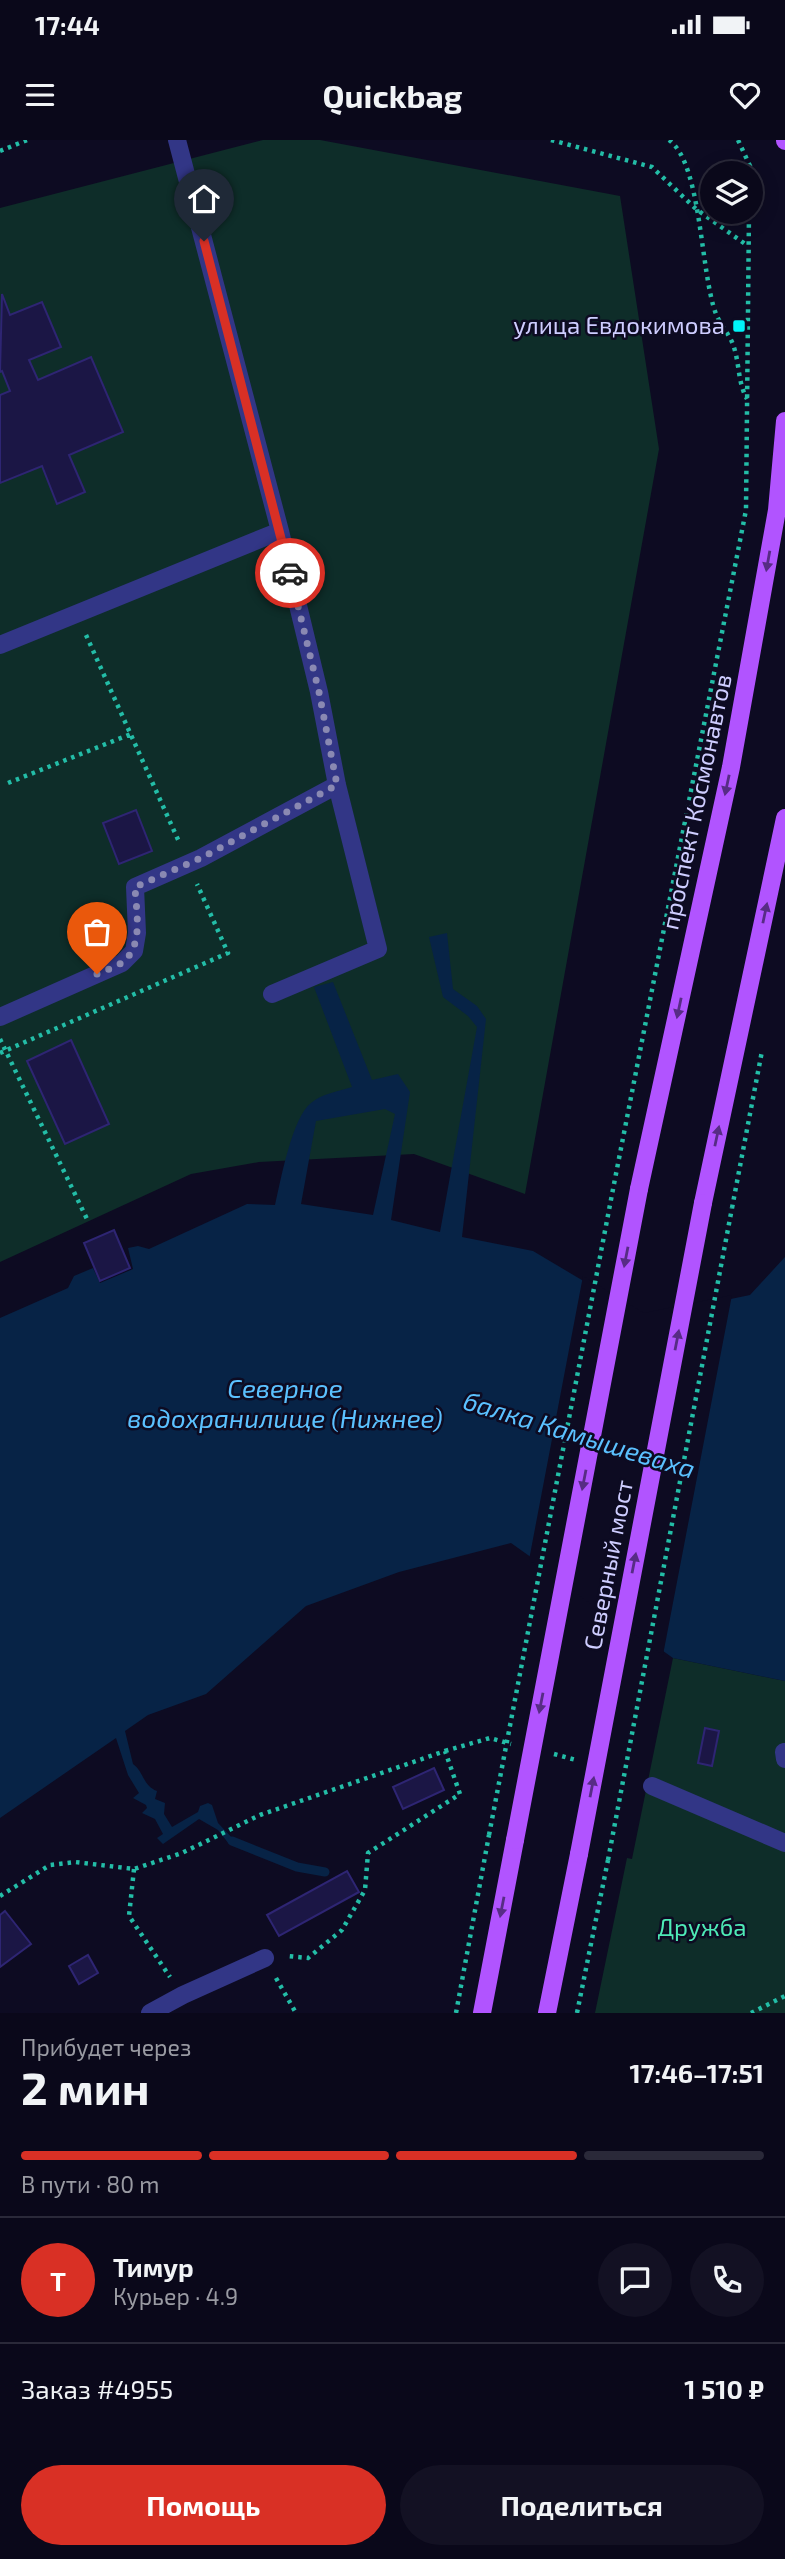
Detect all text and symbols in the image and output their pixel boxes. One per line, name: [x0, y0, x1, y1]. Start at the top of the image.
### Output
text: 17:44: [35, 9, 100, 40]
icon: menu: [21, 76, 59, 114]
text: Quickbag: [323, 76, 462, 114]
icon: heart: [726, 76, 764, 114]
map controls: [700, 161, 763, 224]
button: layers: [700, 161, 763, 224]
pin: [174, 169, 234, 241]
icon: home: [185, 180, 223, 218]
place label: улица Евдокимова: [513, 310, 725, 340]
marker: улица Евдокимова: [731, 318, 747, 334]
courier: [255, 538, 325, 608]
one-way arrow: [762, 551, 773, 573]
icon: car: [271, 554, 309, 592]
street label: проспект Космонавтов: [654, 671, 737, 932]
one-way arrow: [722, 774, 733, 796]
pin: [67, 902, 127, 974]
one-way arrow: [759, 902, 770, 924]
icon: bag: [78, 913, 116, 951]
one-way arrow: [673, 997, 684, 1019]
one-way arrow: [712, 1125, 723, 1147]
one-way arrow: [621, 1246, 632, 1268]
one-way arrow: [671, 1329, 682, 1351]
water label: Северное водохранилище (Нижнее): [127, 1372, 443, 1433]
water label: балка Камышеваха: [460, 1384, 699, 1484]
one-way arrow: [578, 1469, 589, 1491]
street label: Северный мост: [577, 1477, 638, 1652]
one-way arrow: [629, 1552, 640, 1574]
one-way arrow: [535, 1693, 546, 1715]
one-way arrow: [586, 1775, 597, 1797]
one-way arrow: [496, 1896, 507, 1918]
park label: Дружба: [657, 1912, 747, 1942]
text: Прибудет через: [21, 2033, 191, 2061]
text: 17:46–17:51: [630, 2057, 764, 2088]
text: 2 мин: [21, 2059, 150, 2114]
text: В пути · 80 m: [21, 2170, 159, 2198]
button: chat: [598, 2243, 672, 2317]
button: phone: [690, 2243, 764, 2317]
text: Тимур: [113, 2251, 194, 2282]
text: Т: [50, 2265, 66, 2296]
text: Курьер · 4.9: [113, 2282, 238, 2310]
text: Заказ #4955: [21, 2373, 173, 2404]
text: 1 510 ₽: [684, 2373, 764, 2404]
button: Помощь: [21, 2465, 386, 2545]
button: Поделиться: [400, 2465, 764, 2545]

